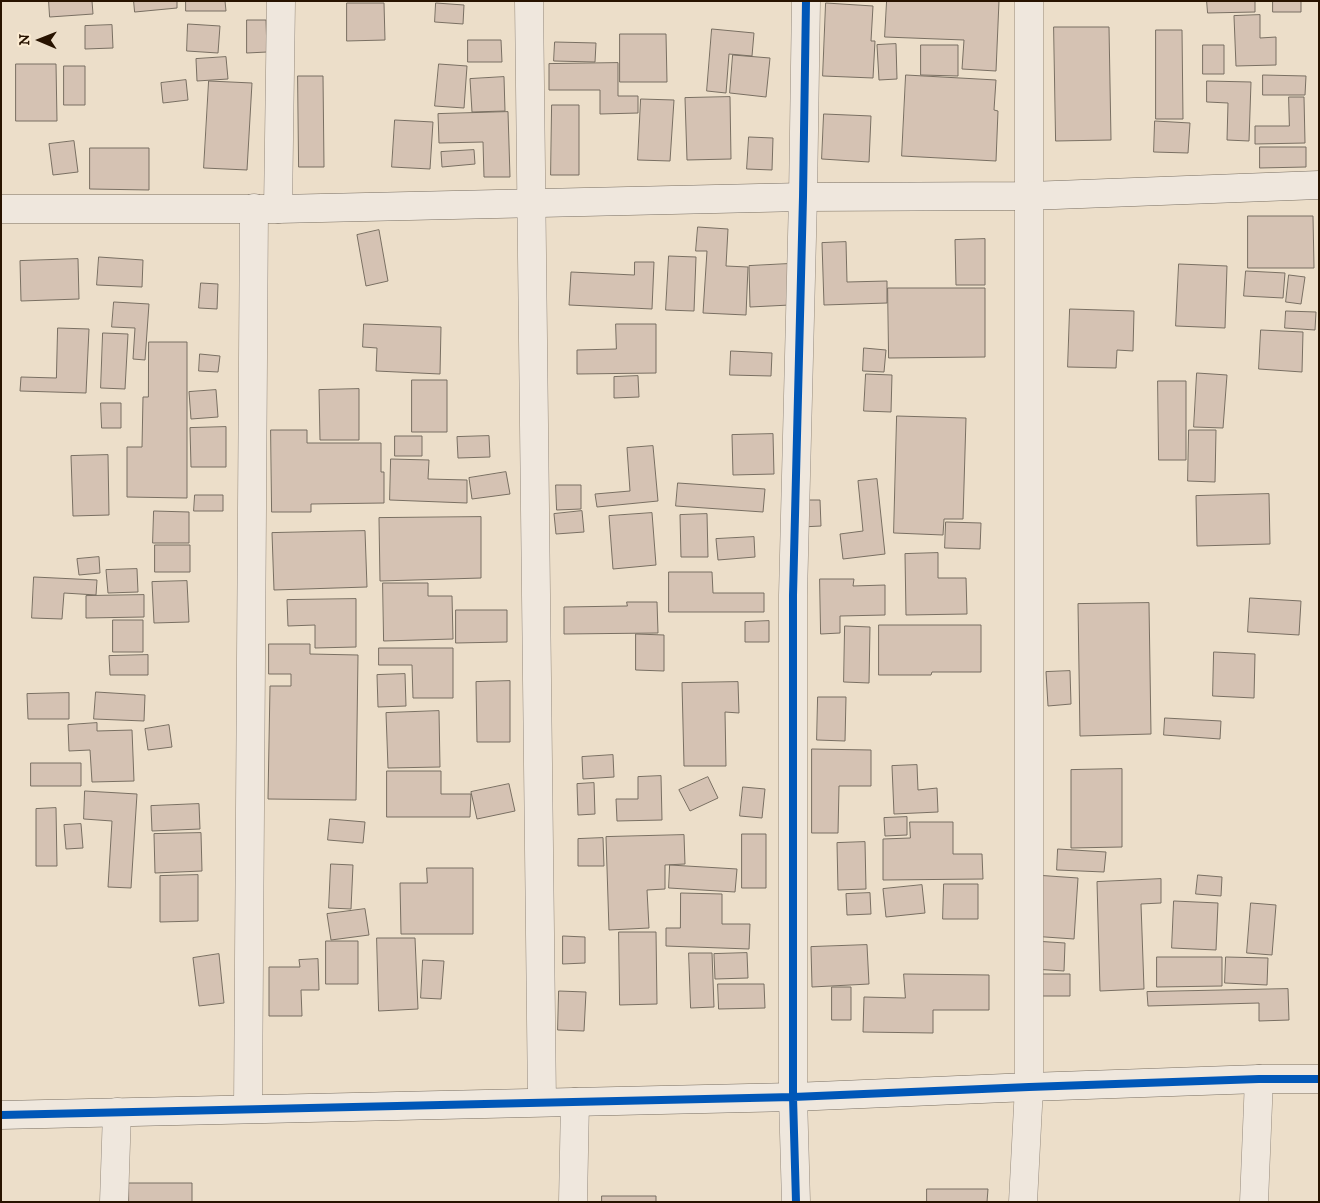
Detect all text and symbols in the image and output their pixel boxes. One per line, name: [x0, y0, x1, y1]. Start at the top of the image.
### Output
north arrow: [15, 15, 65, 65]
text: N: [16, 34, 34, 46]

